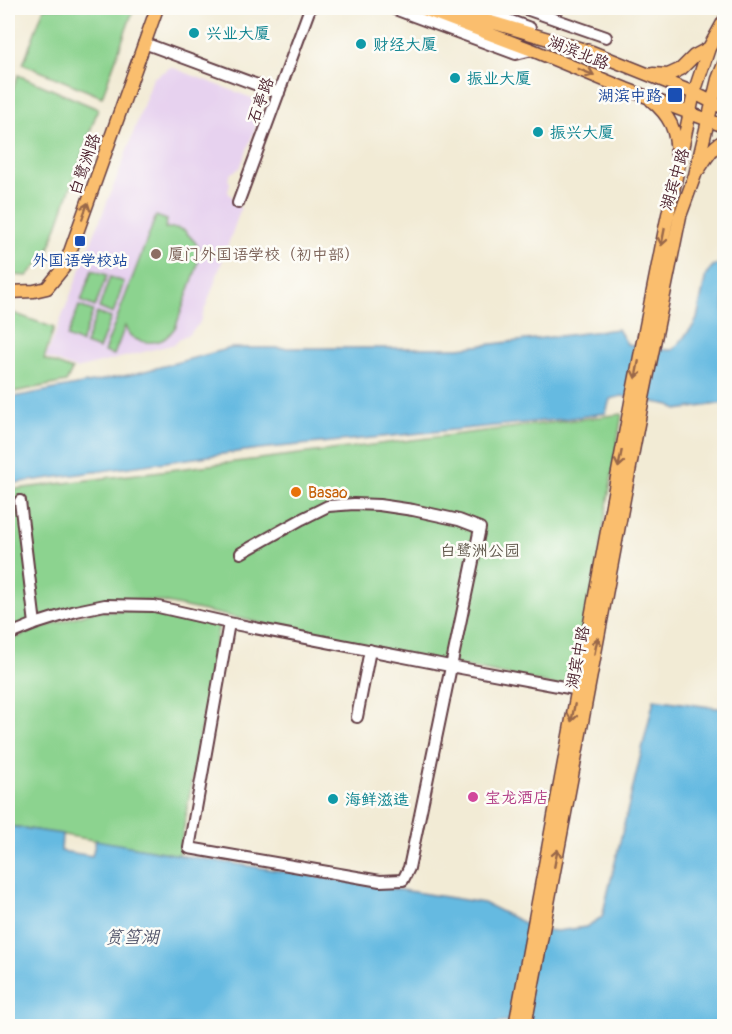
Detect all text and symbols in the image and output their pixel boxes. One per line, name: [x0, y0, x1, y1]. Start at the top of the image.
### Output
place label: 兴业大厦: [206, 24, 270, 44]
marker: 兴业大厦: [187, 26, 201, 40]
street label: 湖滨北路: [545, 32, 612, 74]
place label: 财经大厦: [373, 35, 437, 55]
marker: 财经大厦: [354, 37, 368, 51]
one-way arrow: [577, 67, 595, 78]
place label: 振业大厦: [467, 69, 531, 89]
marker: 振业大厦: [448, 71, 462, 85]
street label: 石亭路: [243, 74, 279, 126]
place label: 湖滨中路: [598, 86, 662, 106]
marker: 湖滨中路: [666, 86, 684, 104]
place label: 振兴大厦: [550, 123, 614, 143]
marker: 振兴大厦: [531, 125, 545, 139]
street label: 白鹭洲路: [65, 131, 105, 198]
street label: 湖宾中路: [656, 146, 694, 213]
one-way arrow: [80, 202, 91, 221]
one-way arrow: [657, 227, 668, 247]
marker: 外国语学校站: [73, 234, 87, 248]
place label: 厦门外国语学校（初中部）: [168, 245, 360, 265]
marker: 厦门外国语学校（初中部）: [149, 247, 163, 261]
place label: 外国语学校站: [32, 251, 128, 271]
one-way arrow: [631, 360, 642, 379]
one-way arrow: [614, 449, 625, 468]
place label: Basao: [308, 483, 348, 503]
marker: Basao: [289, 485, 303, 499]
park label: 白鹭洲公园: [440, 541, 520, 561]
street label: 湖宾中路: [562, 624, 594, 691]
one-way arrow: [591, 637, 602, 656]
one-way arrow: [567, 702, 578, 722]
place label: 宝龙酒店: [485, 788, 549, 808]
place label: 海鲜滋造: [345, 790, 409, 810]
marker: 宝龙酒店: [466, 790, 480, 804]
marker: 海鲜滋造: [326, 792, 340, 806]
one-way arrow: [551, 849, 562, 869]
water label: 筼筜湖: [105, 926, 161, 949]

